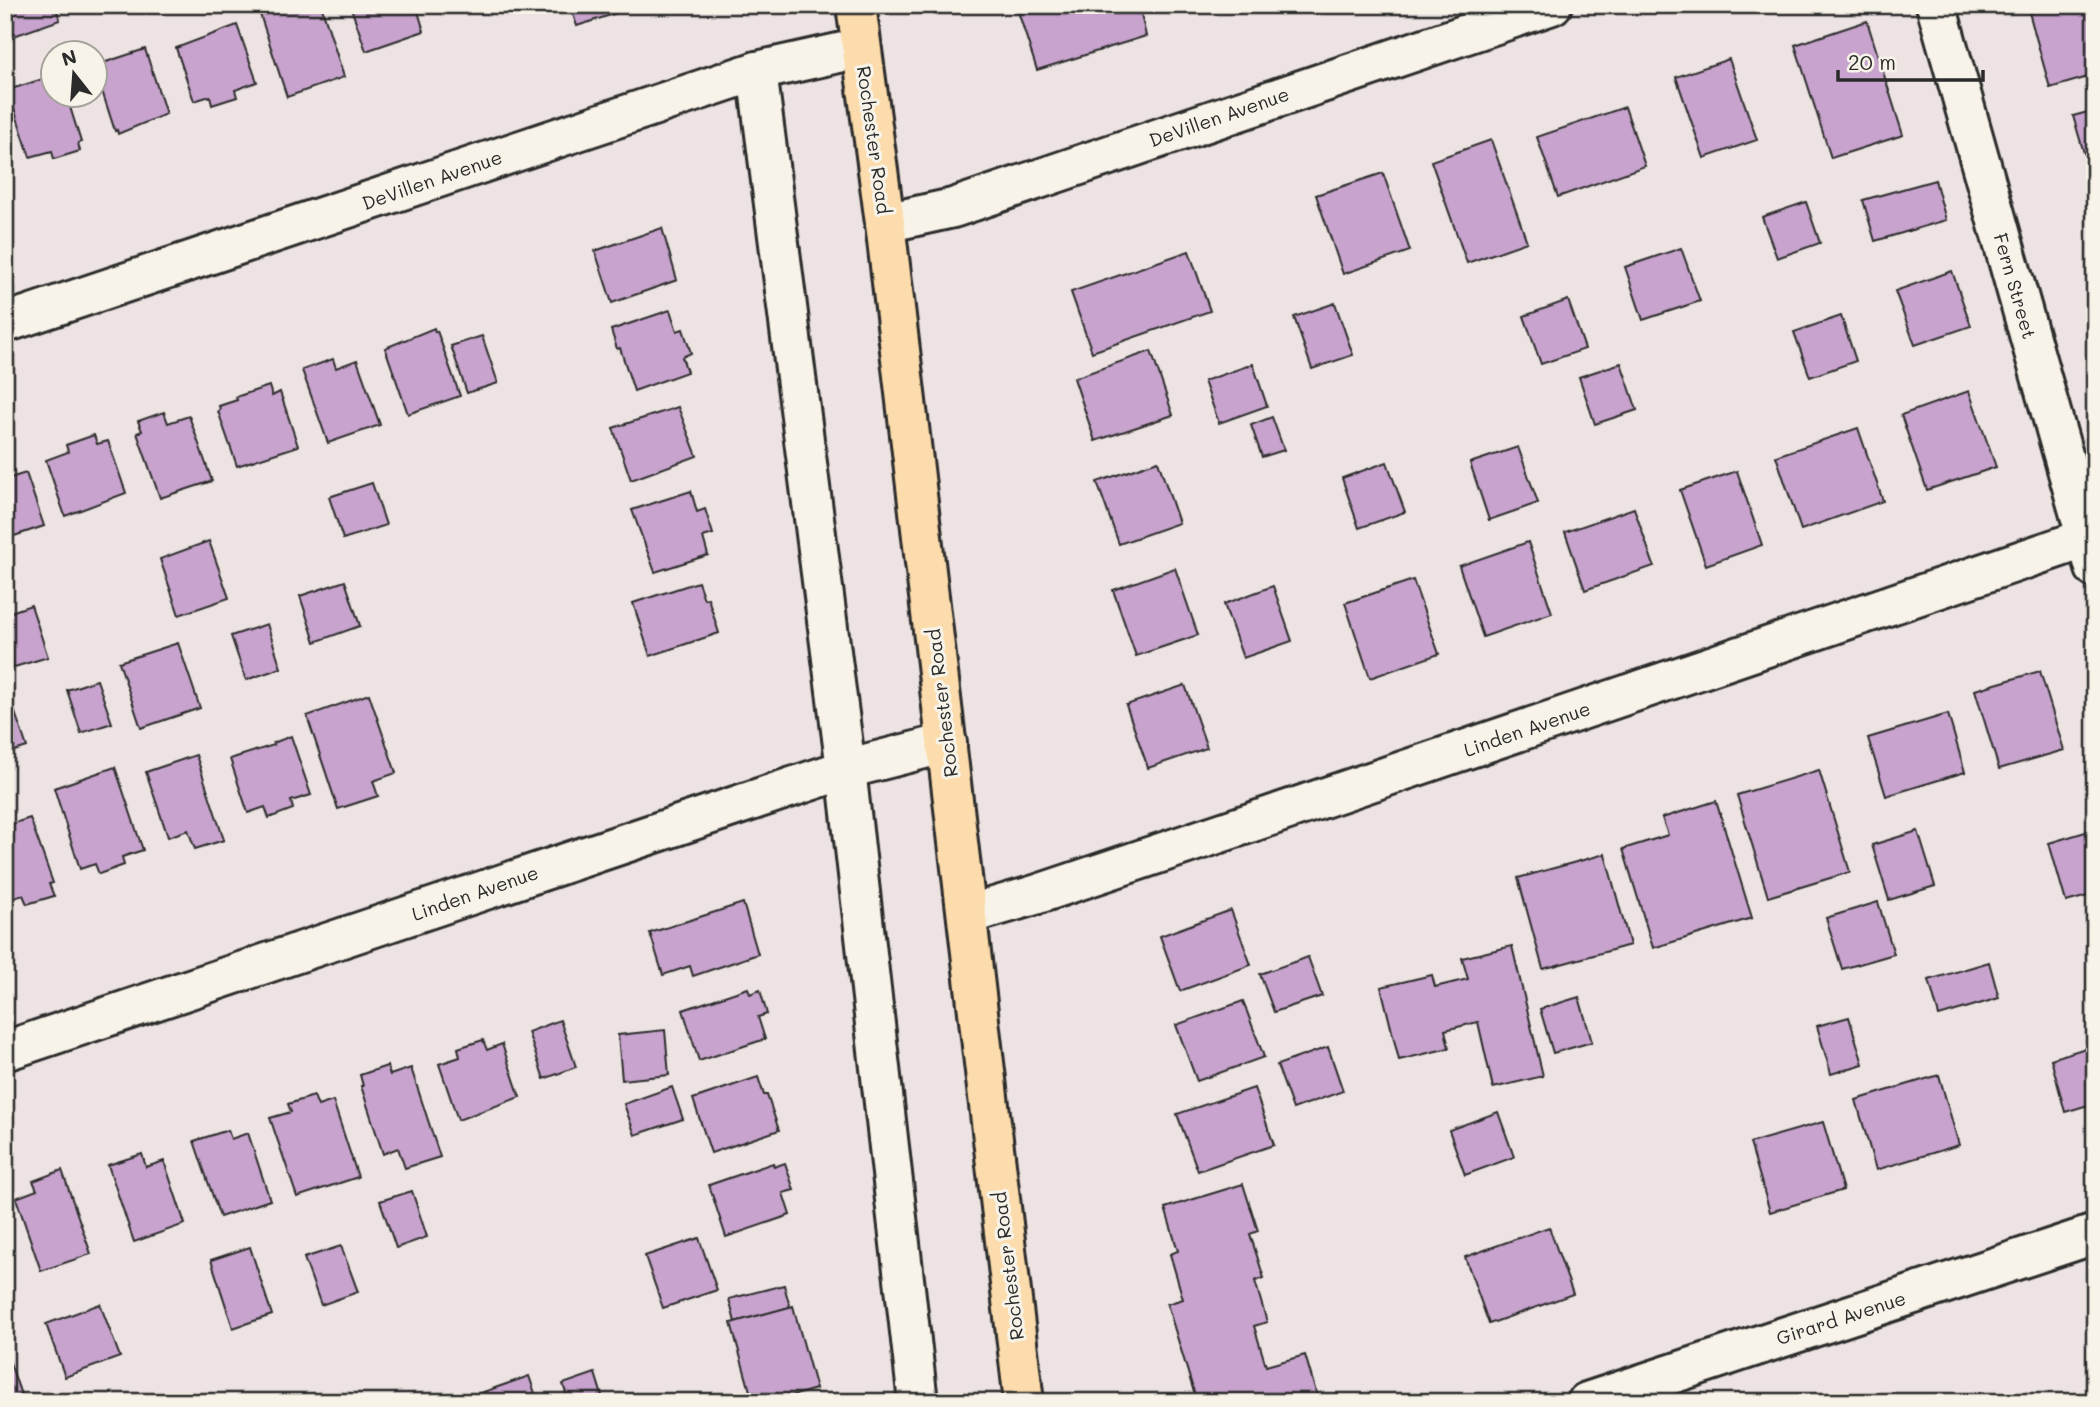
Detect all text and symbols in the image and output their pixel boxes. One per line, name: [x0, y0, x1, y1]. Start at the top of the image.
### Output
north arrow: [38, 38, 108, 108]
scale bar: [1838, 38, 1983, 82]
text: N: [58, 43, 79, 71]
text: 20 m: [1848, 48, 1896, 75]
street label: Rochester Road: [852, 64, 897, 216]
street label: DeVillen Avenue: [1146, 81, 1292, 152]
street label: DeVillen Avenue: [359, 144, 505, 215]
street label: Fern Street: [1988, 230, 2043, 342]
street label: Rochester Road: [920, 627, 963, 779]
street label: Linden Avenue: [1460, 695, 1594, 762]
street label: Linden Avenue: [408, 859, 542, 926]
street label: Rochester Road: [986, 1190, 1029, 1342]
street label: Girard Avenue: [1773, 1285, 1909, 1350]

